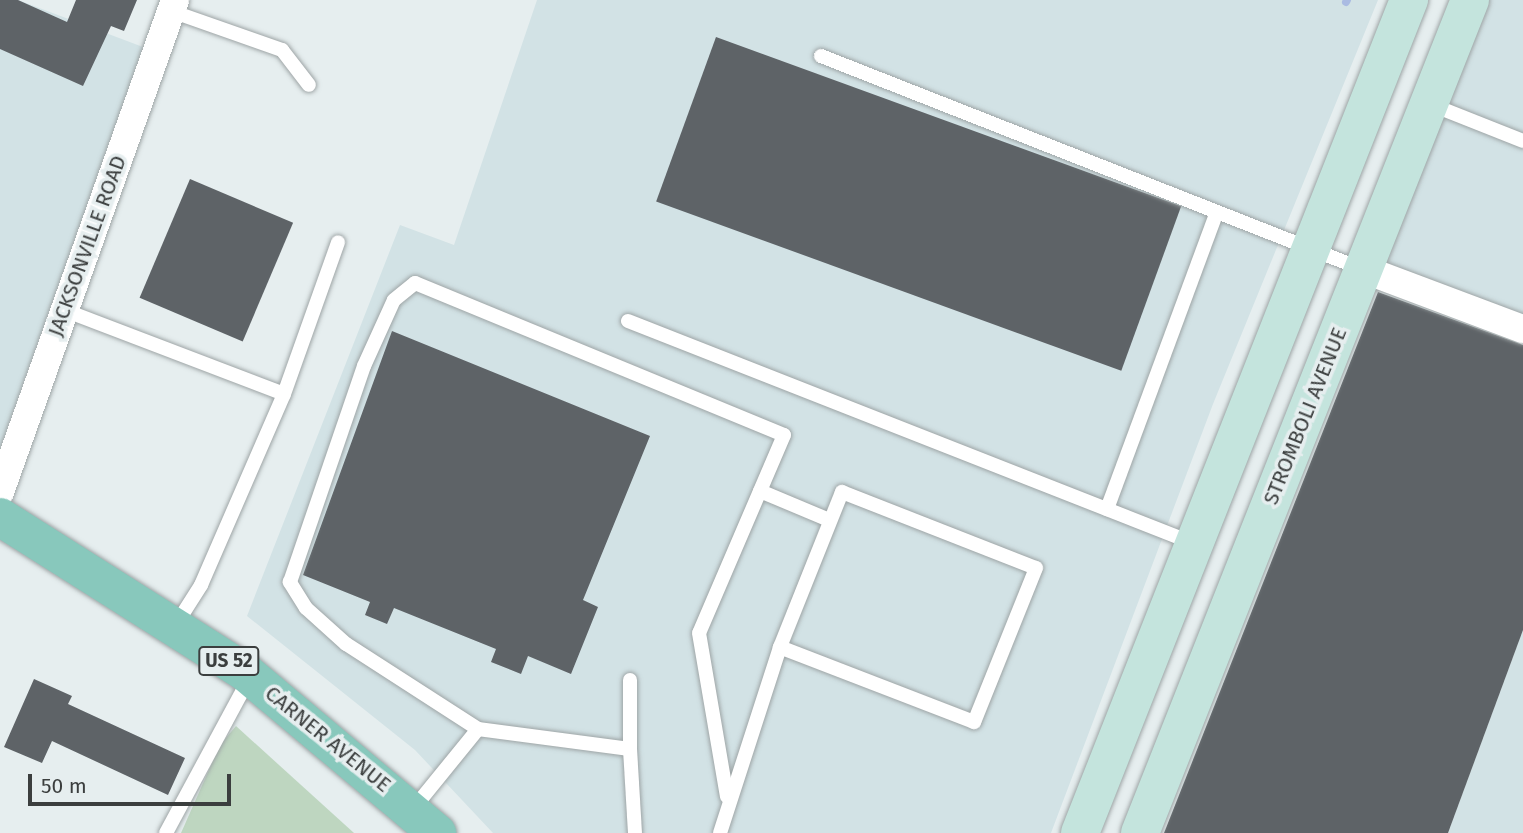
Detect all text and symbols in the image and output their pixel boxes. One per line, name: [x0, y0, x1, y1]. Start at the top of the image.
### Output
street label: JACKSONVILLE ROAD: [43, 152, 131, 340]
street label: STROMBOLI AVENUE: [1258, 324, 1352, 508]
road number: US 52: [198, 646, 260, 676]
street label: CARNER AVENUE: [260, 681, 396, 797]
scale bar: [32, 760, 234, 804]
text: 50 m: [41, 773, 87, 799]

